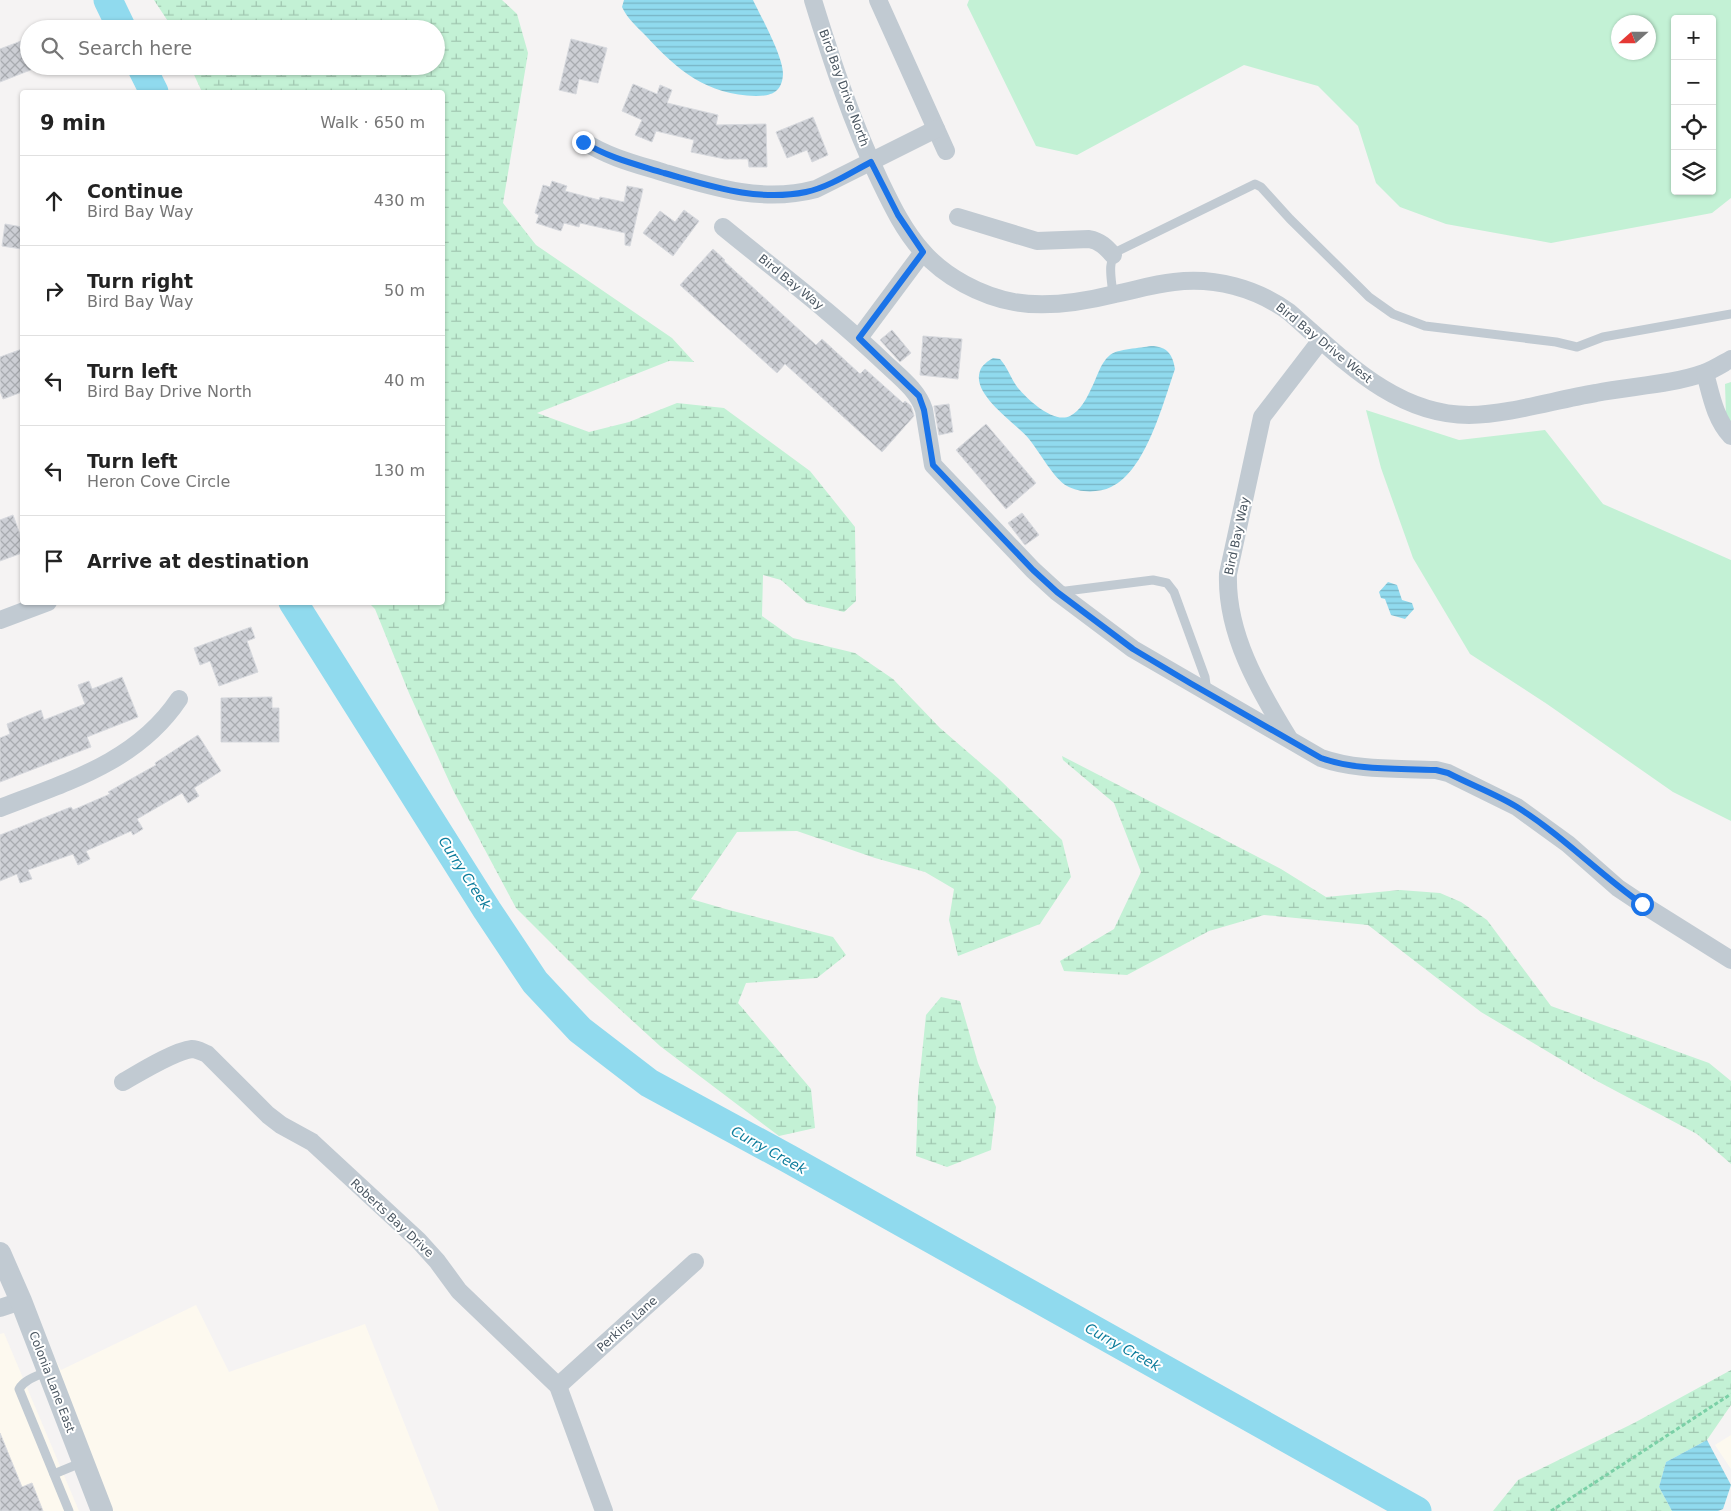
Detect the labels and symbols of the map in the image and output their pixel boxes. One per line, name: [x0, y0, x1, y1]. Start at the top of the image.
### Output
north arrow: [1611, 15, 1656, 60]
street label: Bird Bay Drive North: [816, 28, 872, 148]
route end: [572, 131, 595, 154]
street label: Bird Bay Way: [756, 251, 826, 313]
street label: Bird Bay Drive West: [1273, 300, 1375, 386]
street label: Bird Bay Way: [1222, 496, 1252, 576]
water label: Curry Creek: [435, 834, 495, 913]
route start: [1631, 893, 1654, 916]
water label: Curry Creek: [728, 1123, 810, 1178]
street label: Roberts Bay Drive: [348, 1176, 436, 1260]
street label: Perkins Lane: [594, 1293, 660, 1355]
water label: Curry Creek: [1082, 1320, 1164, 1375]
street label: Colonia Lane East: [26, 1329, 78, 1435]

